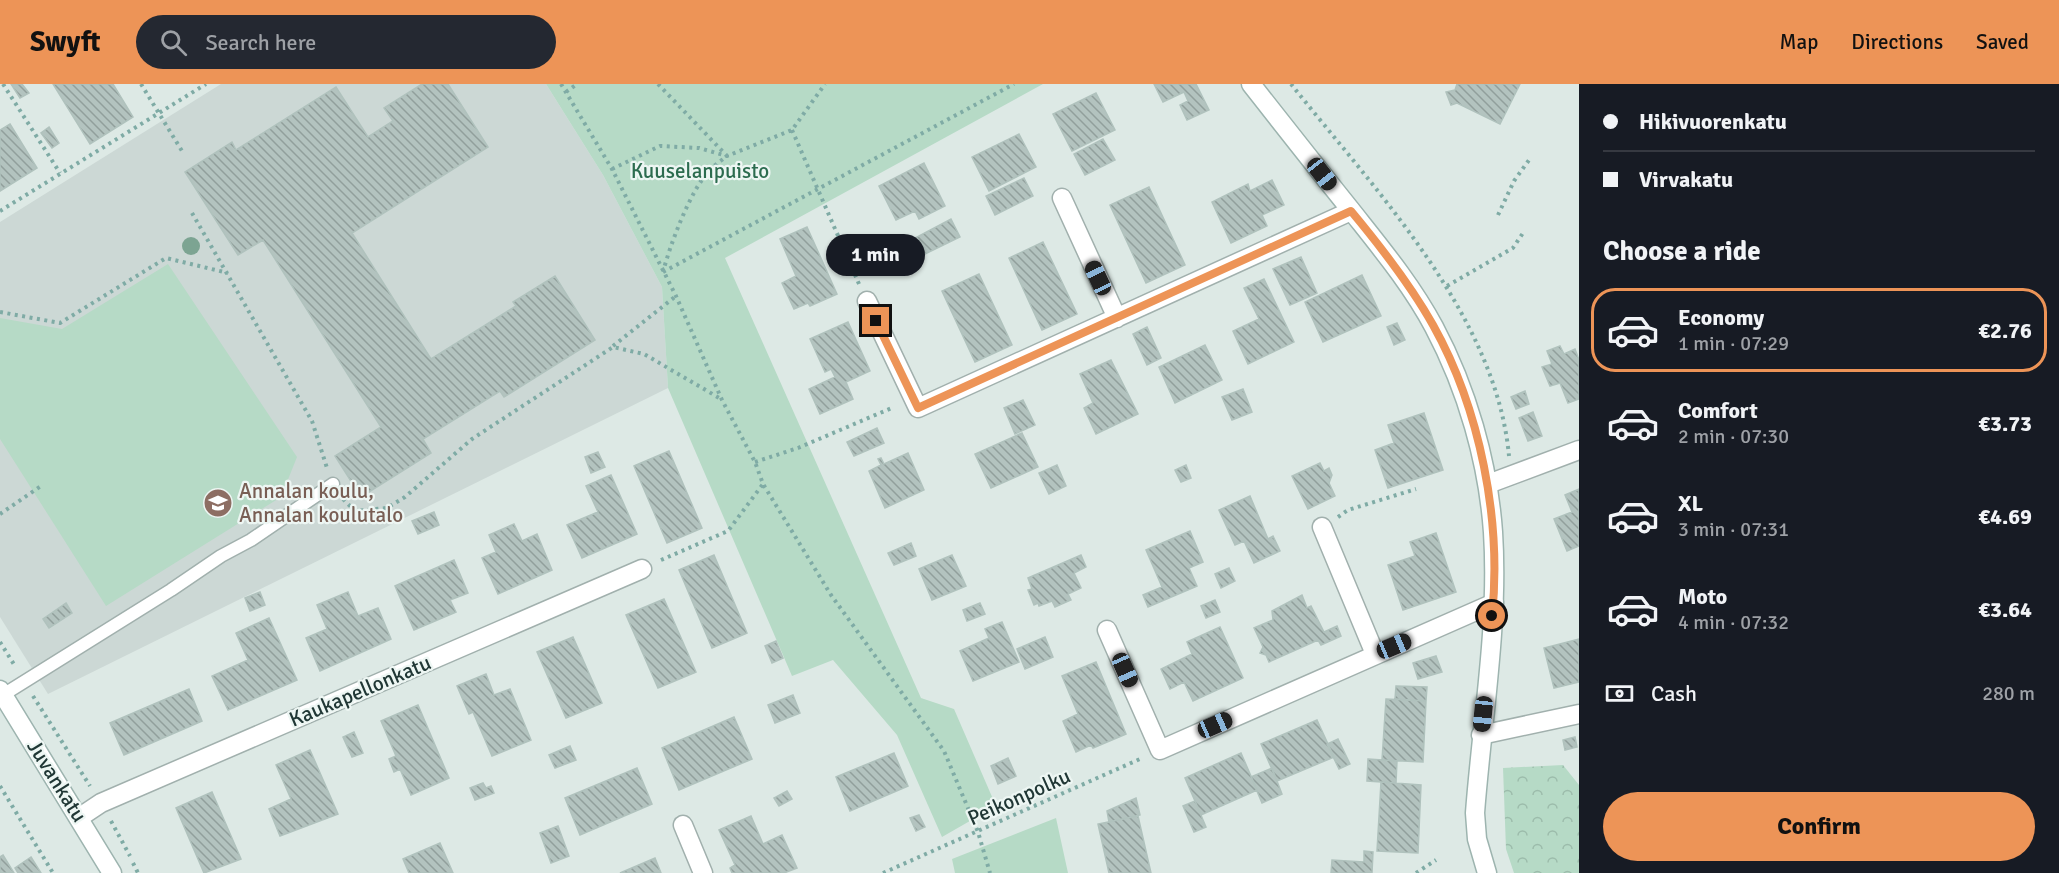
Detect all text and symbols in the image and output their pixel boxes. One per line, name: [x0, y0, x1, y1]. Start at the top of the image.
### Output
search box: [136, 15, 556, 69]
text: Swyft: [30, 25, 100, 59]
icon: search: [157, 26, 190, 59]
text: Search here: [205, 29, 316, 56]
text: Map: [1780, 29, 1818, 55]
text: Directions: [1851, 29, 1943, 55]
text: Saved: [1976, 29, 2029, 55]
text: Hikivuorenkatu: [1639, 108, 1787, 135]
car: [1304, 154, 1340, 194]
park label: Kuuselanpuisto: [631, 158, 769, 184]
text: Virvakatu: [1639, 166, 1733, 193]
callout: 1 min: [826, 234, 926, 276]
text: Choose a ride: [1603, 235, 1761, 268]
text: 1 min: [851, 242, 900, 267]
car: [1082, 258, 1114, 298]
icon: car: [1606, 303, 1660, 357]
text: Economy: [1678, 304, 1764, 331]
route end: [862, 307, 889, 334]
text: €2.76: [1978, 317, 2032, 344]
text: 1 min · 07:29: [1678, 331, 1789, 356]
icon: car: [1606, 396, 1660, 450]
text: Comfort: [1678, 397, 1758, 424]
text: €3.73: [1978, 410, 2032, 437]
text: 2 min · 07:30: [1678, 424, 1789, 449]
place label: Annalan koulu, Annalan koulutalo: [239, 478, 403, 528]
school or university icon: Annalan koulu, Annalan koulutalo: [202, 487, 234, 519]
icon: car: [1606, 489, 1660, 543]
text: XL: [1678, 490, 1703, 517]
text: €4.69: [1978, 503, 2032, 530]
text: 3 min · 07:31: [1678, 517, 1789, 542]
icon: car: [1606, 582, 1660, 636]
text: Moto: [1678, 583, 1727, 610]
text: €3.64: [1978, 596, 2032, 623]
route start: [1478, 602, 1505, 629]
text: 4 min · 07:32: [1678, 610, 1789, 635]
car: [1374, 631, 1414, 661]
street label: Kaukapellonkatu: [285, 649, 435, 733]
car: [1109, 650, 1141, 690]
icon: cash: [1603, 677, 1636, 710]
text: Cash: [1651, 680, 1697, 707]
text: 280 m: [1982, 681, 2035, 706]
car: [1472, 695, 1494, 733]
car: [1195, 709, 1235, 741]
street label: Juvankatu: [22, 735, 92, 827]
street label: Peikonpolku: [964, 763, 1074, 831]
button: Confirm: [1603, 792, 2035, 861]

